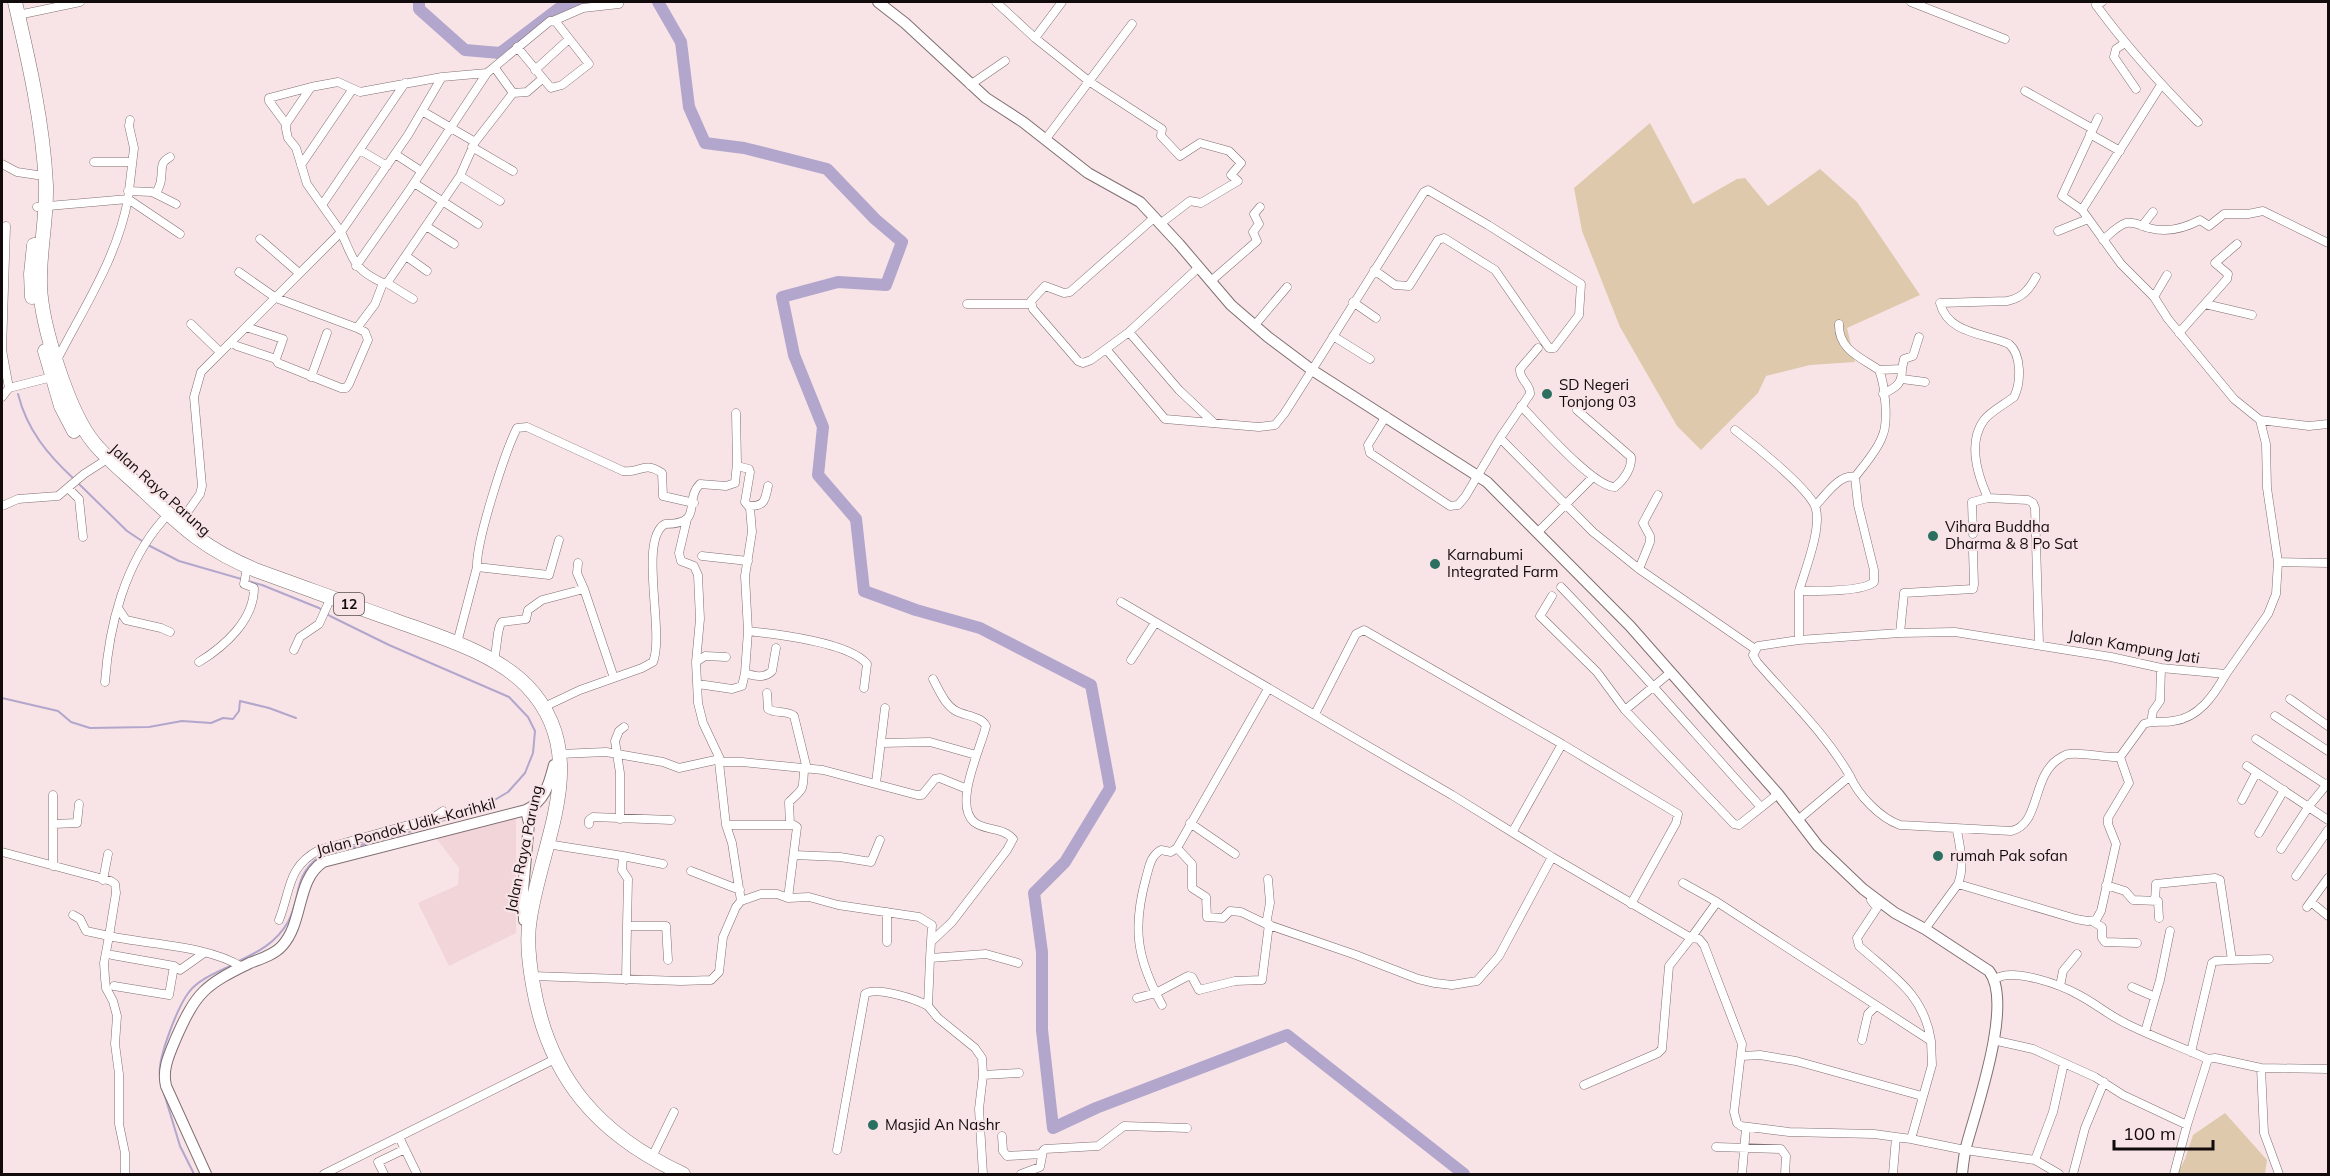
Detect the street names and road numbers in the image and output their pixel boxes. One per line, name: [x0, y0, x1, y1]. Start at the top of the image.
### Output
street label: Jalan Raya Parung: [106, 439, 215, 540]
road number: 12: [334, 593, 364, 615]
street label: Jalan Kampung Jati: [2067, 626, 2201, 667]
street label: Jalan Raya Parung: [501, 784, 546, 914]
street label: Jalan Pondok Udik–Karihkil: [314, 793, 498, 860]

